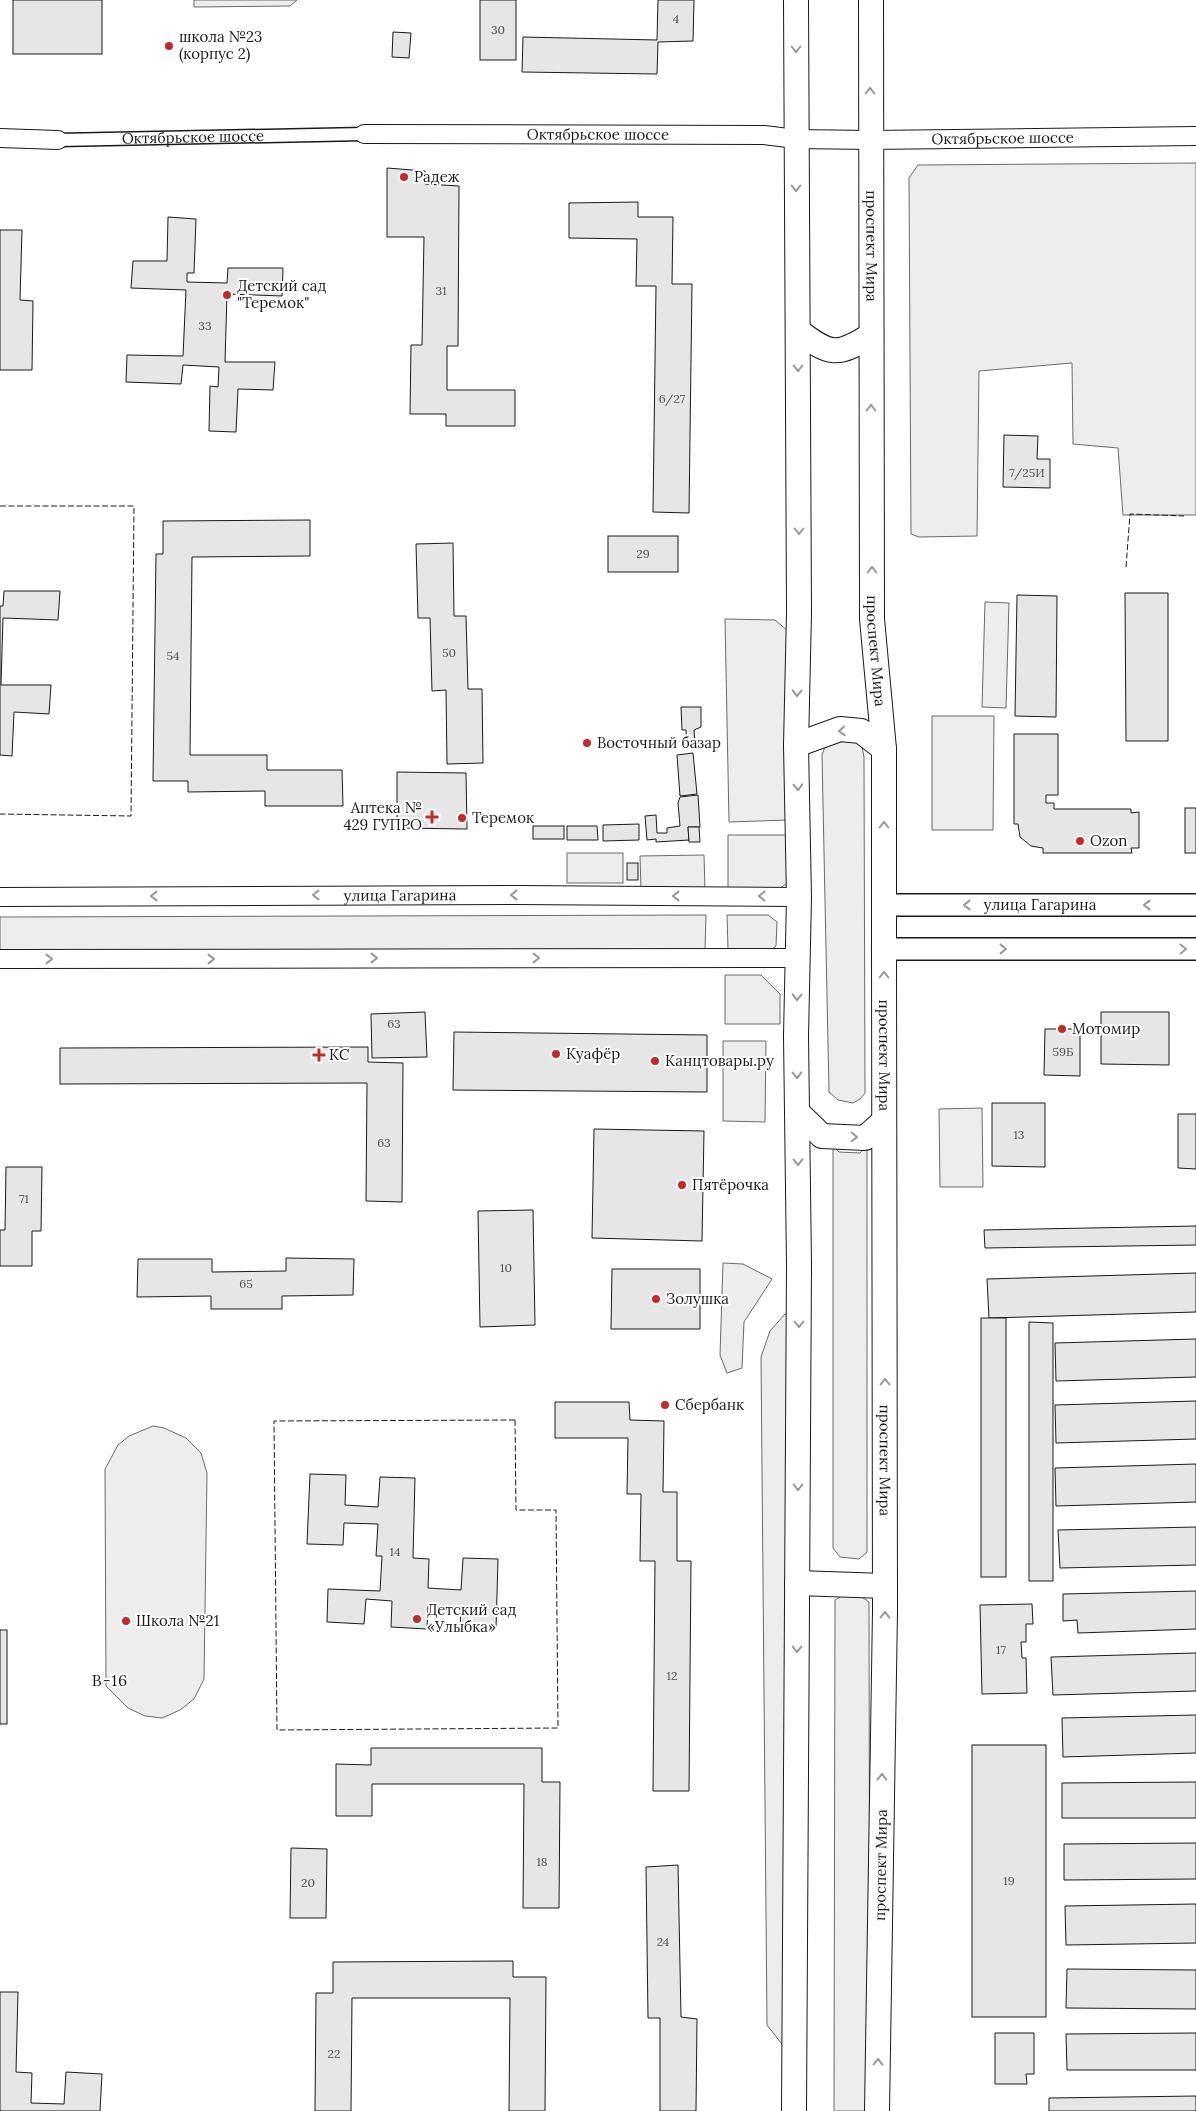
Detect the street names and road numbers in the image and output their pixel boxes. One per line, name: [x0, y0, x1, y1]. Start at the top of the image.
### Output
street label: Октябрьское шоссе: [527, 124, 669, 144]
street label: Октябрьское шоссе: [122, 126, 264, 148]
street label: Октябрьское шоссе: [931, 127, 1074, 148]
street label: проспект Мира: [862, 190, 881, 302]
street label: проспект Мира: [863, 595, 890, 708]
street label: улица Гагарина: [344, 885, 457, 905]
street label: улица Гагарина: [984, 895, 1097, 914]
street label: проспект Мира: [875, 1000, 894, 1112]
street label: проспект Мира: [876, 1405, 895, 1517]
street label: проспект Мира: [870, 1809, 891, 1921]

